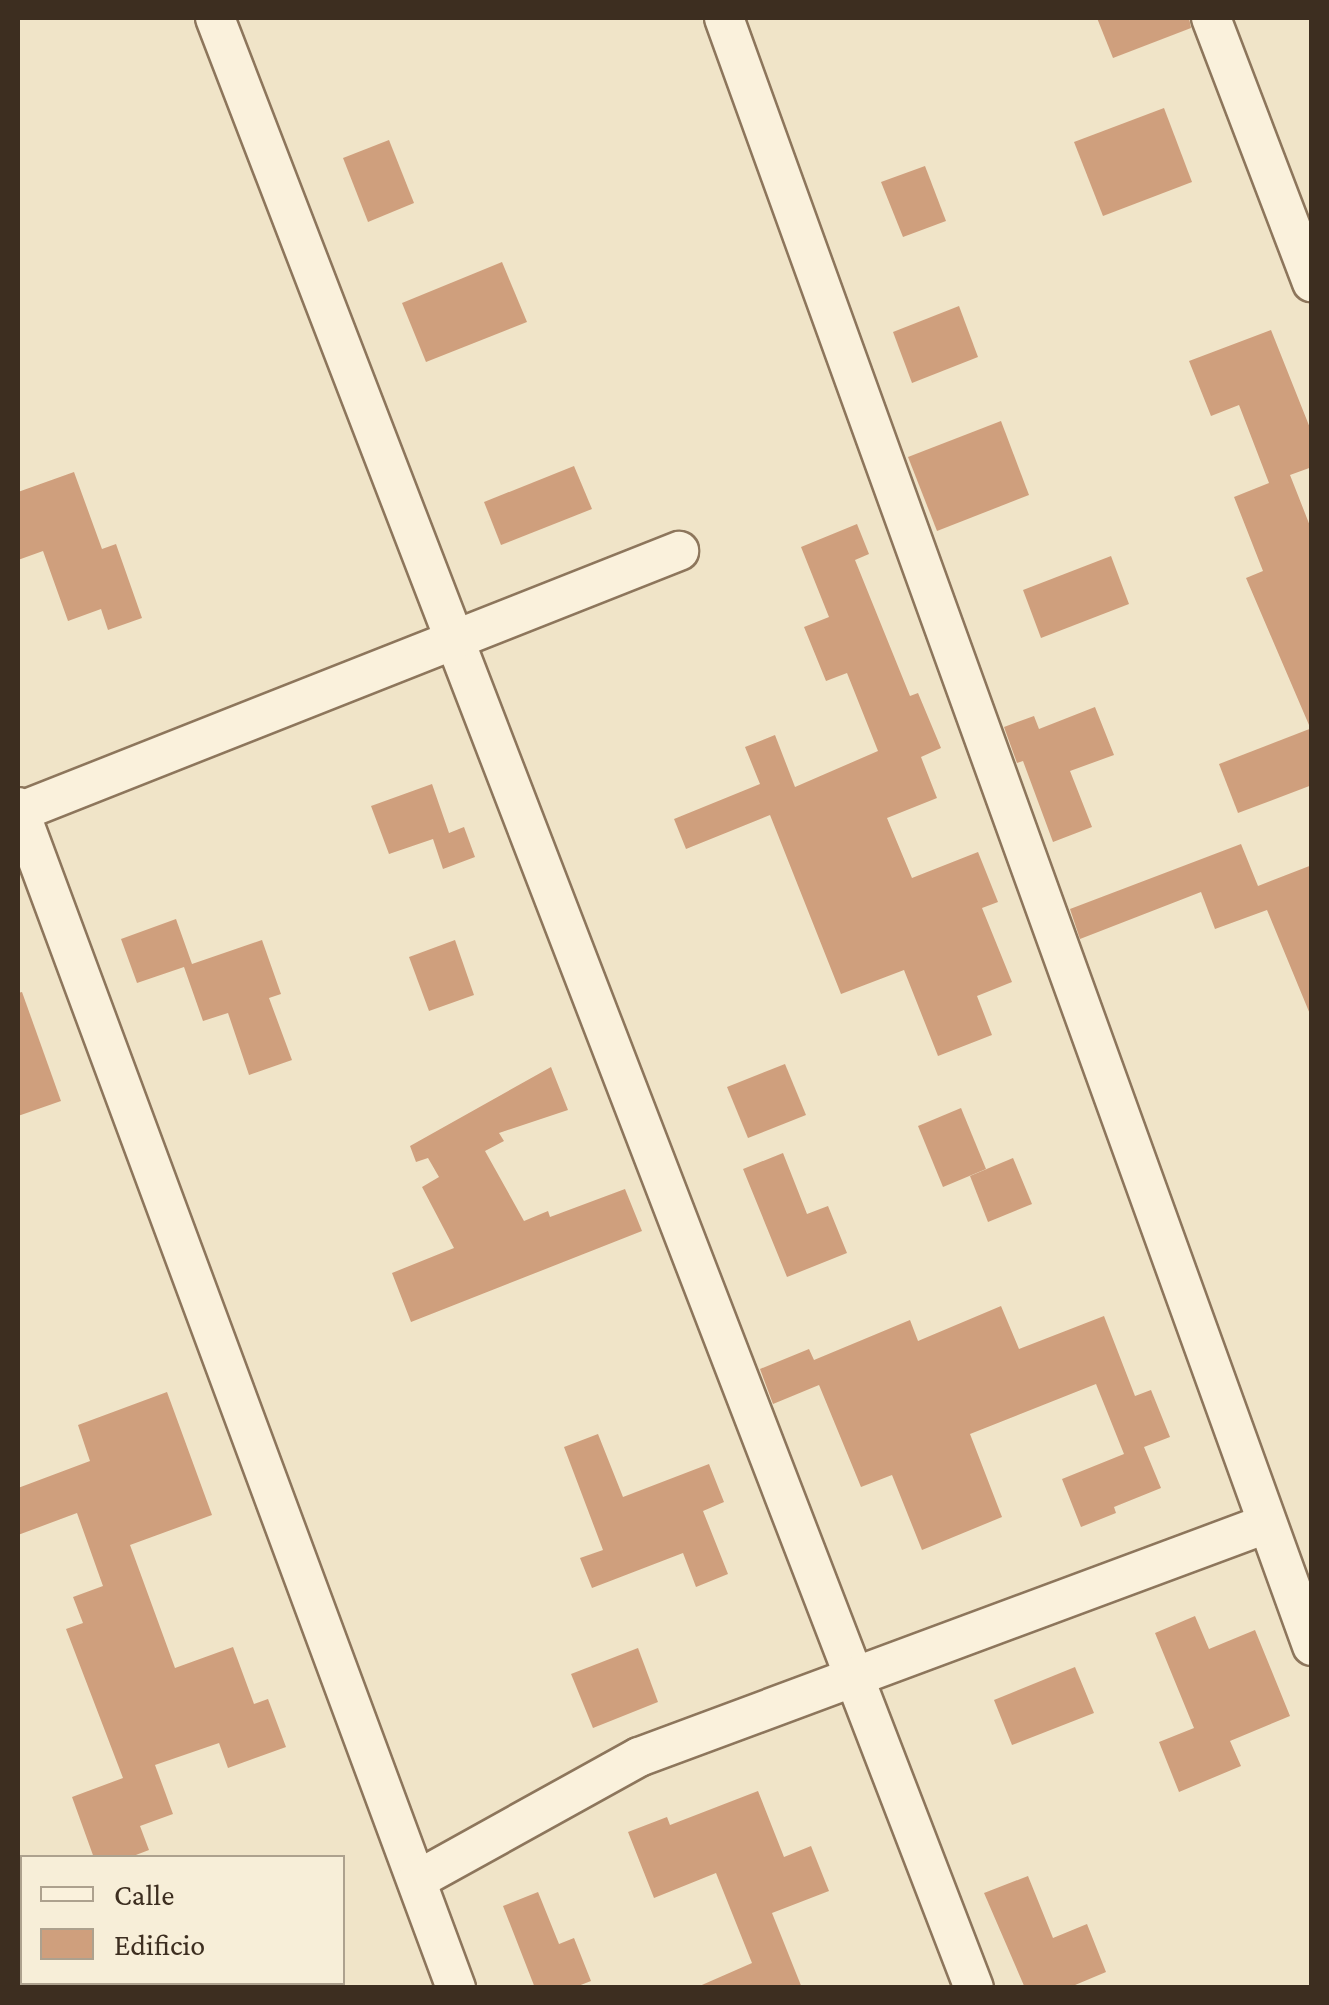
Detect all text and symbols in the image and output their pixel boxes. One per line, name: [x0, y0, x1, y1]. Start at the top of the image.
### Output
legend: [20, 1855, 345, 1985]
text: Calle: [114, 1878, 174, 1911]
text: Edificio: [114, 1928, 205, 1961]

